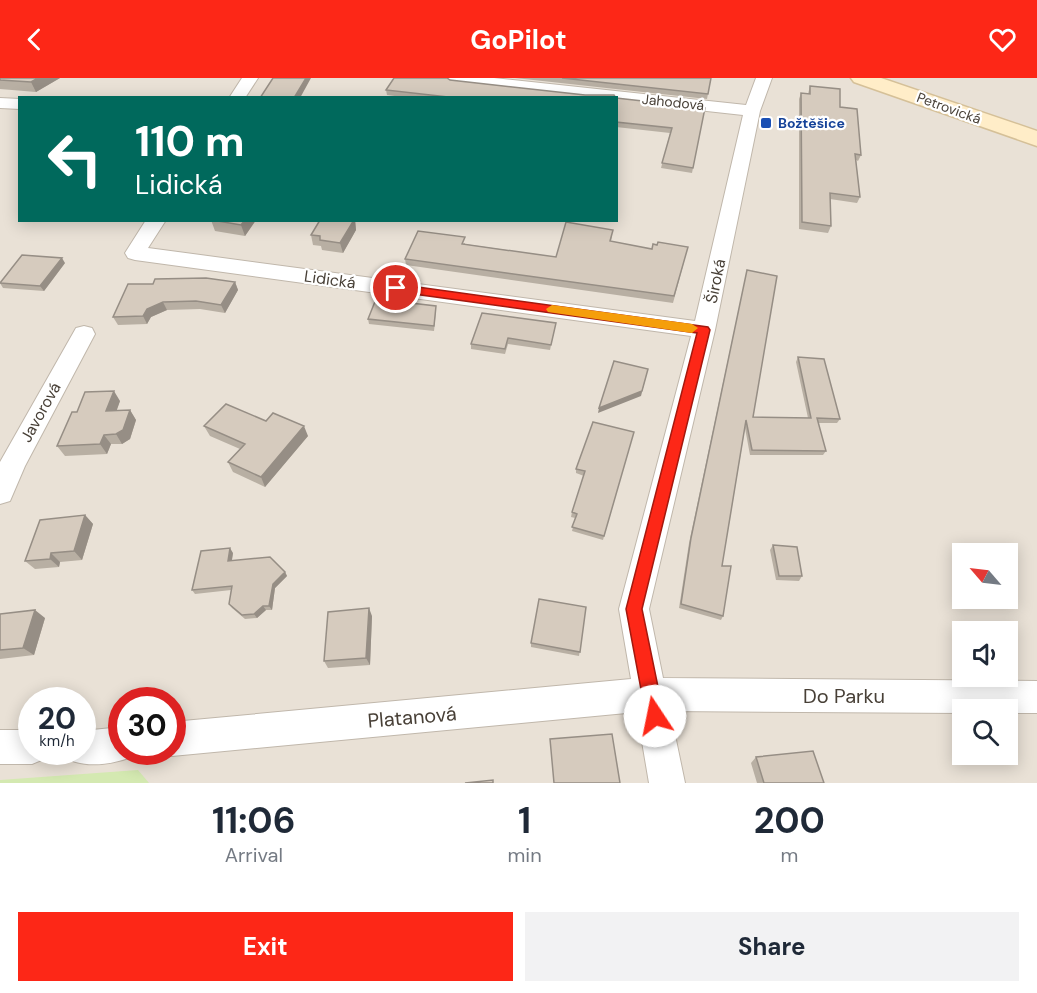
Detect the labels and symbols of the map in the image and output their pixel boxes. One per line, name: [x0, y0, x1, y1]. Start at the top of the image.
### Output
street label: Petrovická: [914, 88, 984, 128]
street label: Jahodová: [641, 90, 705, 114]
place label: Božtěšice: [778, 114, 845, 132]
marker: Božtěšice: [759, 116, 773, 130]
street label: Široká: [701, 257, 730, 305]
pin: [370, 262, 421, 313]
street label: Lidická: [303, 265, 357, 294]
street label: Javorová: [15, 379, 65, 446]
north arrow: [952, 543, 1018, 609]
street label: Do Parku: [803, 683, 885, 709]
position arrow: [623, 684, 687, 748]
speed limit sign: 30: [108, 687, 186, 765]
street label: Platanová: [366, 700, 458, 734]

